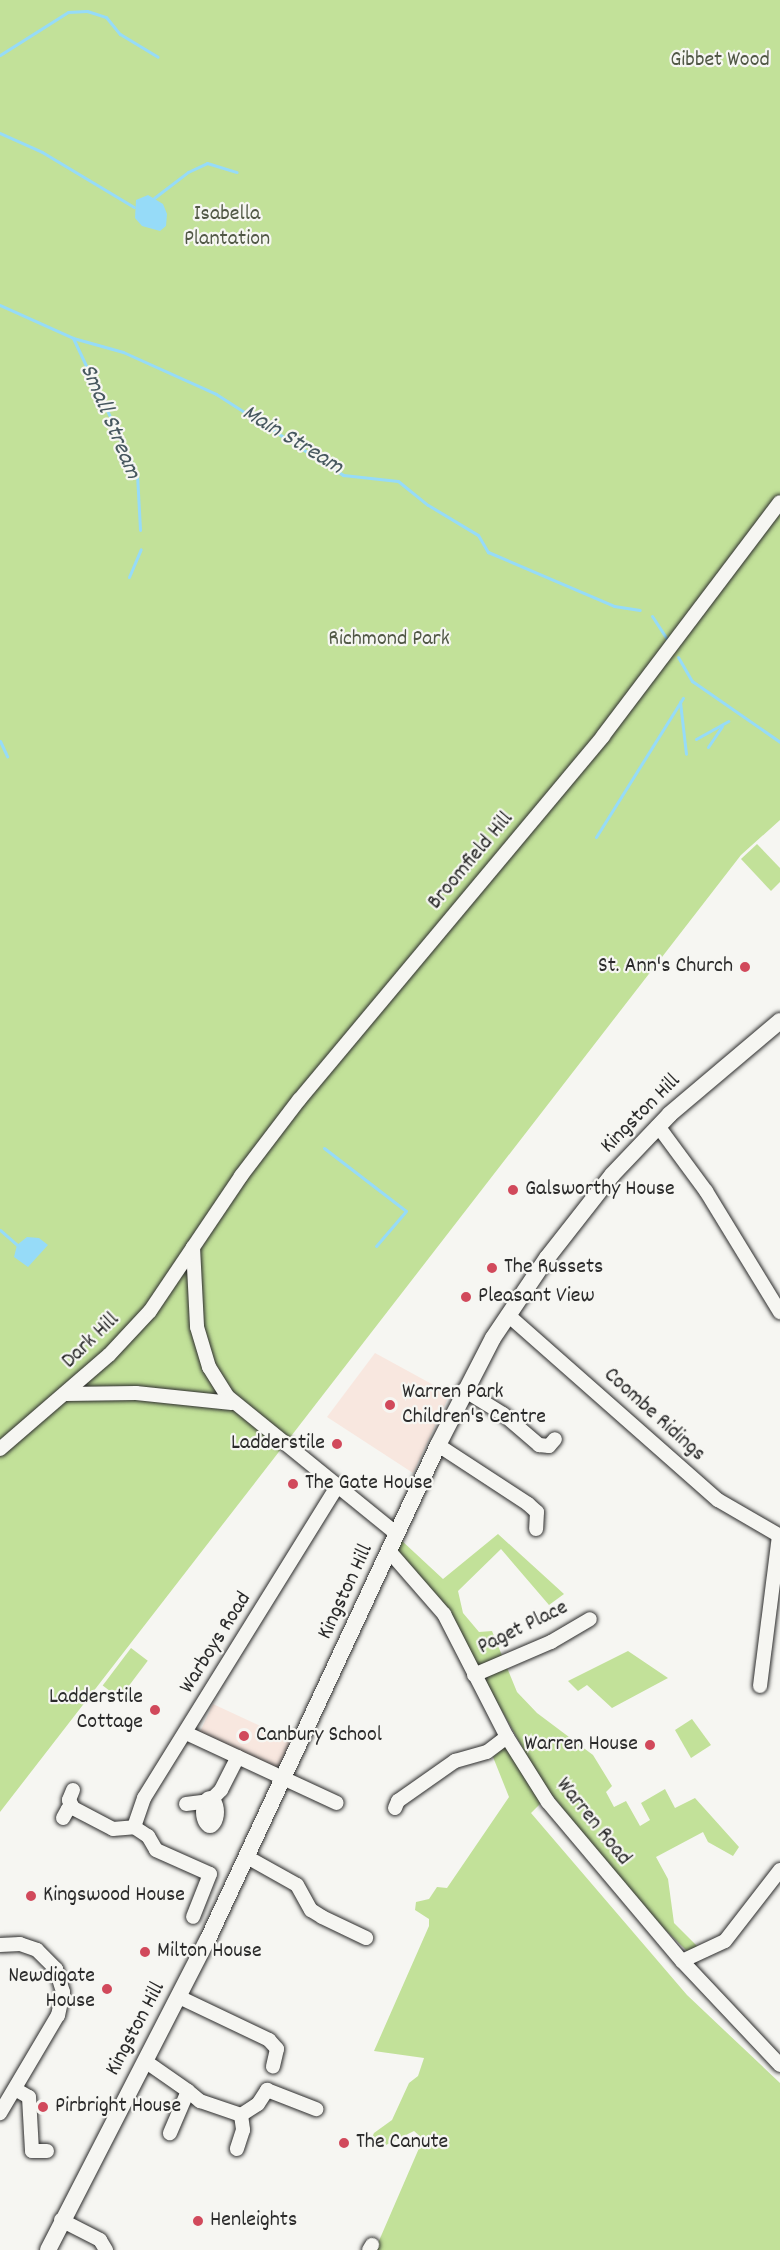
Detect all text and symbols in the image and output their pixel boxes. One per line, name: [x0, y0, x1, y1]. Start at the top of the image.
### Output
park label: Gibbet Wood: [670, 48, 770, 74]
park label: Isabella Plantation: [184, 201, 270, 252]
water label: Small Stream: [72, 360, 146, 484]
water label: Main Stream: [236, 400, 348, 482]
park label: Richmond Park: [328, 627, 450, 653]
street label: Broomfield Hill: [422, 807, 520, 915]
place label: St. Ann's Church: [598, 954, 733, 980]
marker: St. Ann's Church: [738, 960, 752, 974]
street label: Kingston Hill: [596, 1069, 686, 1159]
place label: Galsworthy House: [525, 1177, 675, 1203]
marker: Galsworthy House: [506, 1183, 520, 1197]
place label: The Russets: [504, 1255, 603, 1281]
marker: The Russets: [485, 1261, 499, 1275]
place label: Pleasant View: [478, 1284, 595, 1310]
marker: Pleasant View: [459, 1290, 473, 1304]
street label: Dark Hill: [57, 1307, 125, 1375]
street label: Coombe Ridings: [598, 1362, 710, 1468]
place label: Warren Park Children's Centre: [402, 1379, 546, 1430]
marker: Warren Park Children's Centre: [383, 1398, 397, 1412]
place label: Ladderstile: [231, 1431, 325, 1457]
marker: Ladderstile: [330, 1437, 344, 1451]
place label: The Gate House: [305, 1471, 432, 1497]
marker: The Gate House: [286, 1477, 300, 1491]
street label: Kingston Hill: [312, 1540, 380, 1644]
street label: Warboys Road: [174, 1587, 258, 1699]
street label: Paget Place: [474, 1595, 572, 1661]
place label: Ladderstile Cottage: [49, 1684, 143, 1736]
marker: Ladderstile Cottage: [148, 1703, 162, 1717]
place label: Canbury School: [256, 1723, 382, 1749]
marker: Canbury School: [237, 1729, 251, 1743]
place label: Warren House: [524, 1732, 638, 1758]
marker: Warren House: [643, 1738, 657, 1752]
street label: Warren Road: [550, 1773, 636, 1871]
place label: Kingswood House: [43, 1883, 185, 1909]
marker: Kingswood House: [24, 1889, 38, 1903]
place label: Milton House: [157, 1939, 262, 1965]
marker: Milton House: [138, 1945, 152, 1959]
place label: Newdigate House: [8, 1963, 95, 2014]
street label: Kingston Hill: [100, 1978, 172, 2080]
marker: Newdigate House: [100, 1982, 114, 1996]
place label: Pirbright House: [55, 2094, 181, 2120]
marker: Pirbright House: [36, 2100, 50, 2114]
place label: The Canute: [356, 2130, 448, 2156]
marker: The Canute: [337, 2136, 351, 2150]
place label: Henleights: [210, 2208, 297, 2234]
marker: Henleights: [191, 2214, 205, 2228]

